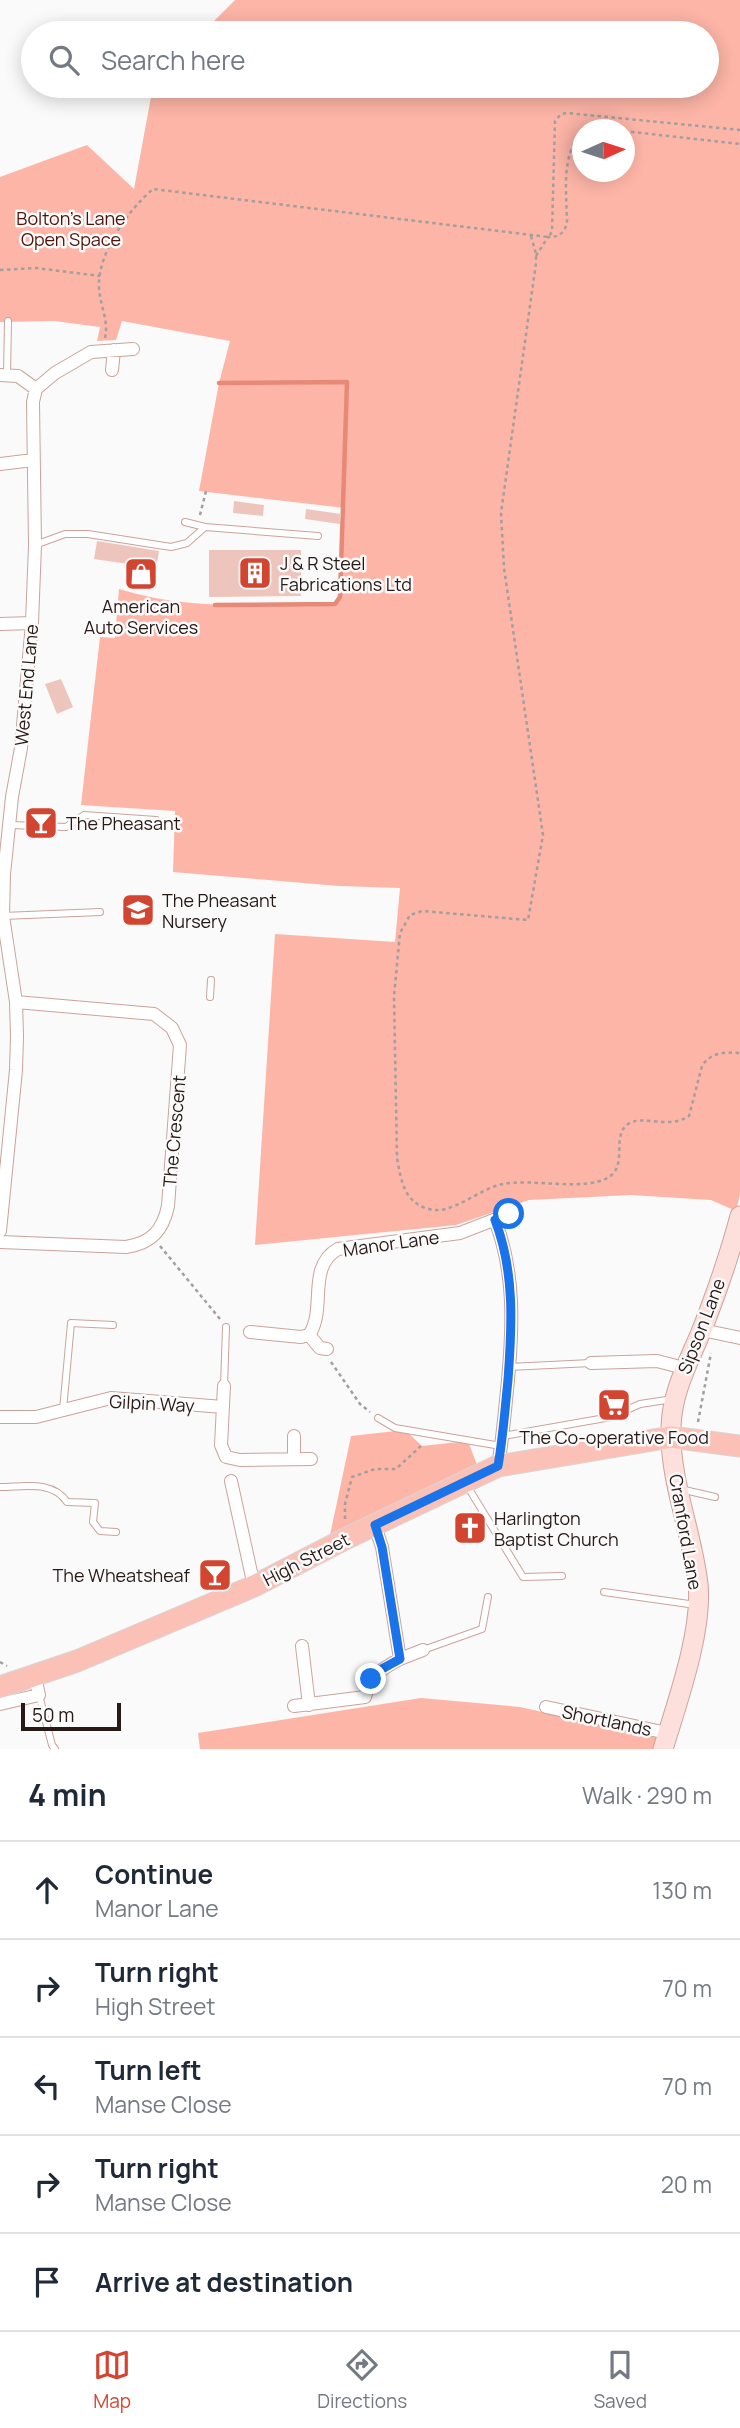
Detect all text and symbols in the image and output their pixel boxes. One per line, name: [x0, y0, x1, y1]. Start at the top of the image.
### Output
search box: [21, 21, 719, 98]
icon: search: [45, 41, 83, 79]
text: Search here: [101, 42, 246, 78]
north arrow: [572, 119, 635, 182]
park label: Bolton's Lane Open Space: [16, 206, 126, 251]
place label: J & R Steel Fabrications Ltd: [280, 551, 412, 596]
building icon: J & R Steel Fabrications Ltd: [236, 554, 274, 592]
shop icon: American Auto Services: [122, 555, 160, 593]
place label: American Auto Services: [84, 594, 198, 639]
street label: West End Lane: [9, 623, 43, 747]
bar icon: The Pheasant: [22, 804, 60, 842]
place label: The Pheasant: [66, 811, 181, 835]
place label: The Pheasant Nursery: [162, 888, 277, 933]
school or university icon: The Pheasant Nursery: [119, 891, 157, 929]
street label: The Crescent: [157, 1074, 191, 1188]
route start: [493, 1198, 524, 1229]
street label: Manor Lane: [341, 1224, 441, 1262]
street label: Sipson Lane: [672, 1275, 730, 1377]
supermarket icon: The Co-operative Food: [595, 1386, 633, 1424]
street label: Gilpin Way: [109, 1389, 196, 1417]
place label: The Co-operative Food: [519, 1425, 709, 1449]
street label: Cranford Lane: [664, 1472, 708, 1592]
place label: Harlington Baptist Church: [494, 1506, 619, 1551]
church icon: Harlington Baptist Church: [451, 1509, 489, 1547]
street label: High Street: [259, 1527, 353, 1591]
bar icon: The Wheatsheaf: [196, 1556, 234, 1594]
place label: The Wheatsheaf: [53, 1563, 191, 1587]
route end: [355, 1663, 386, 1694]
street label: Shortlands: [560, 1699, 654, 1741]
scale bar: [21, 1700, 121, 1732]
text: 50 m: [32, 1702, 74, 1728]
text: 4 min: [28, 1774, 106, 1815]
text: Walk · 290 m: [582, 1779, 712, 1811]
text: Continue: [95, 1856, 213, 1892]
icon: ahead: [28, 1871, 66, 1909]
text: 130 m: [652, 1874, 712, 1906]
text: Manor Lane: [95, 1892, 219, 1924]
text: Turn right: [95, 1954, 219, 1990]
icon: right: [28, 1969, 66, 2007]
text: 70 m: [662, 1972, 712, 2004]
text: High Street: [95, 1990, 216, 2022]
text: Turn left: [95, 2052, 202, 2088]
icon: left: [28, 2067, 66, 2105]
text: 70 m: [662, 2070, 712, 2102]
text: Manse Close: [95, 2088, 232, 2120]
text: Turn right: [95, 2150, 219, 2186]
icon: right: [28, 2165, 66, 2203]
text: 20 m: [661, 2168, 712, 2200]
text: Manse Close: [95, 2186, 232, 2218]
icon: arrive: [28, 2263, 66, 2301]
text: Arrive at destination: [95, 2264, 353, 2300]
tab: Map: [93, 2346, 131, 2414]
tab: Directions: [317, 2346, 407, 2414]
tab: Saved: [593, 2346, 647, 2414]

